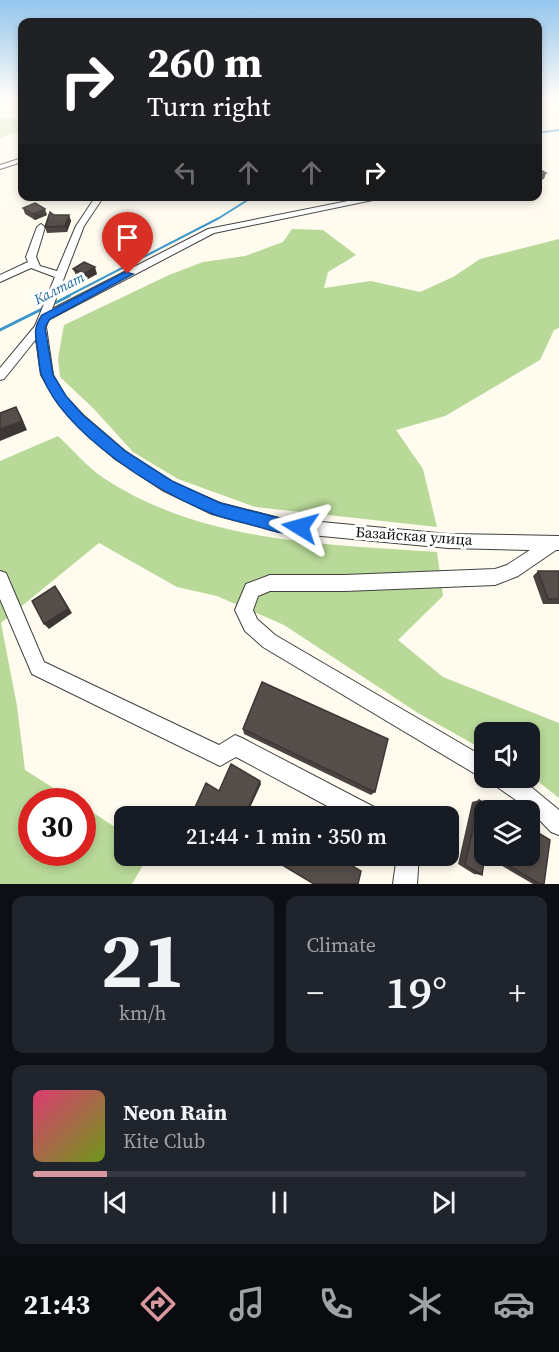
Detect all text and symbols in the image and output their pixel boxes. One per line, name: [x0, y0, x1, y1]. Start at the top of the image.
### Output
text: 260 m: [147, 33, 262, 91]
icon: right: [48, 42, 126, 120]
text: Turn right: [147, 88, 271, 125]
icon: left: [169, 156, 202, 189]
icon: ahead: [232, 156, 265, 189]
icon: ahead: [295, 156, 328, 189]
icon: right: [358, 156, 391, 189]
pin: [102, 212, 153, 274]
icon: arrive: [111, 221, 144, 254]
water label: Калтат: [29, 267, 88, 310]
position arrow: [268, 495, 332, 559]
street label: Базайская улица: [355, 521, 474, 550]
map controls: [474, 722, 540, 866]
button: sound: [474, 722, 540, 788]
speed limit sign: 30: [18, 788, 96, 866]
button: layers: [474, 800, 540, 866]
text: 21:44 · 1 min · 350 m: [186, 821, 387, 851]
text: 21: [100, 906, 185, 1013]
text: Climate: [307, 931, 376, 959]
text: 19°: [385, 961, 447, 1023]
text: −: [307, 970, 324, 1015]
text: +: [509, 970, 526, 1015]
text: km/h: [119, 999, 167, 1027]
text: Neon Rain: [123, 1097, 227, 1127]
text: Kite Club: [123, 1127, 205, 1155]
icon: previous: [99, 1186, 132, 1219]
icon: pause: [263, 1186, 296, 1219]
icon: next: [427, 1186, 460, 1219]
icon: directions: [137, 1283, 179, 1325]
icon: music: [226, 1283, 268, 1325]
icon: phone: [315, 1283, 357, 1325]
icon: climate: [404, 1283, 446, 1325]
icon: car: [493, 1283, 535, 1325]
text: 21:43: [24, 1286, 90, 1323]

